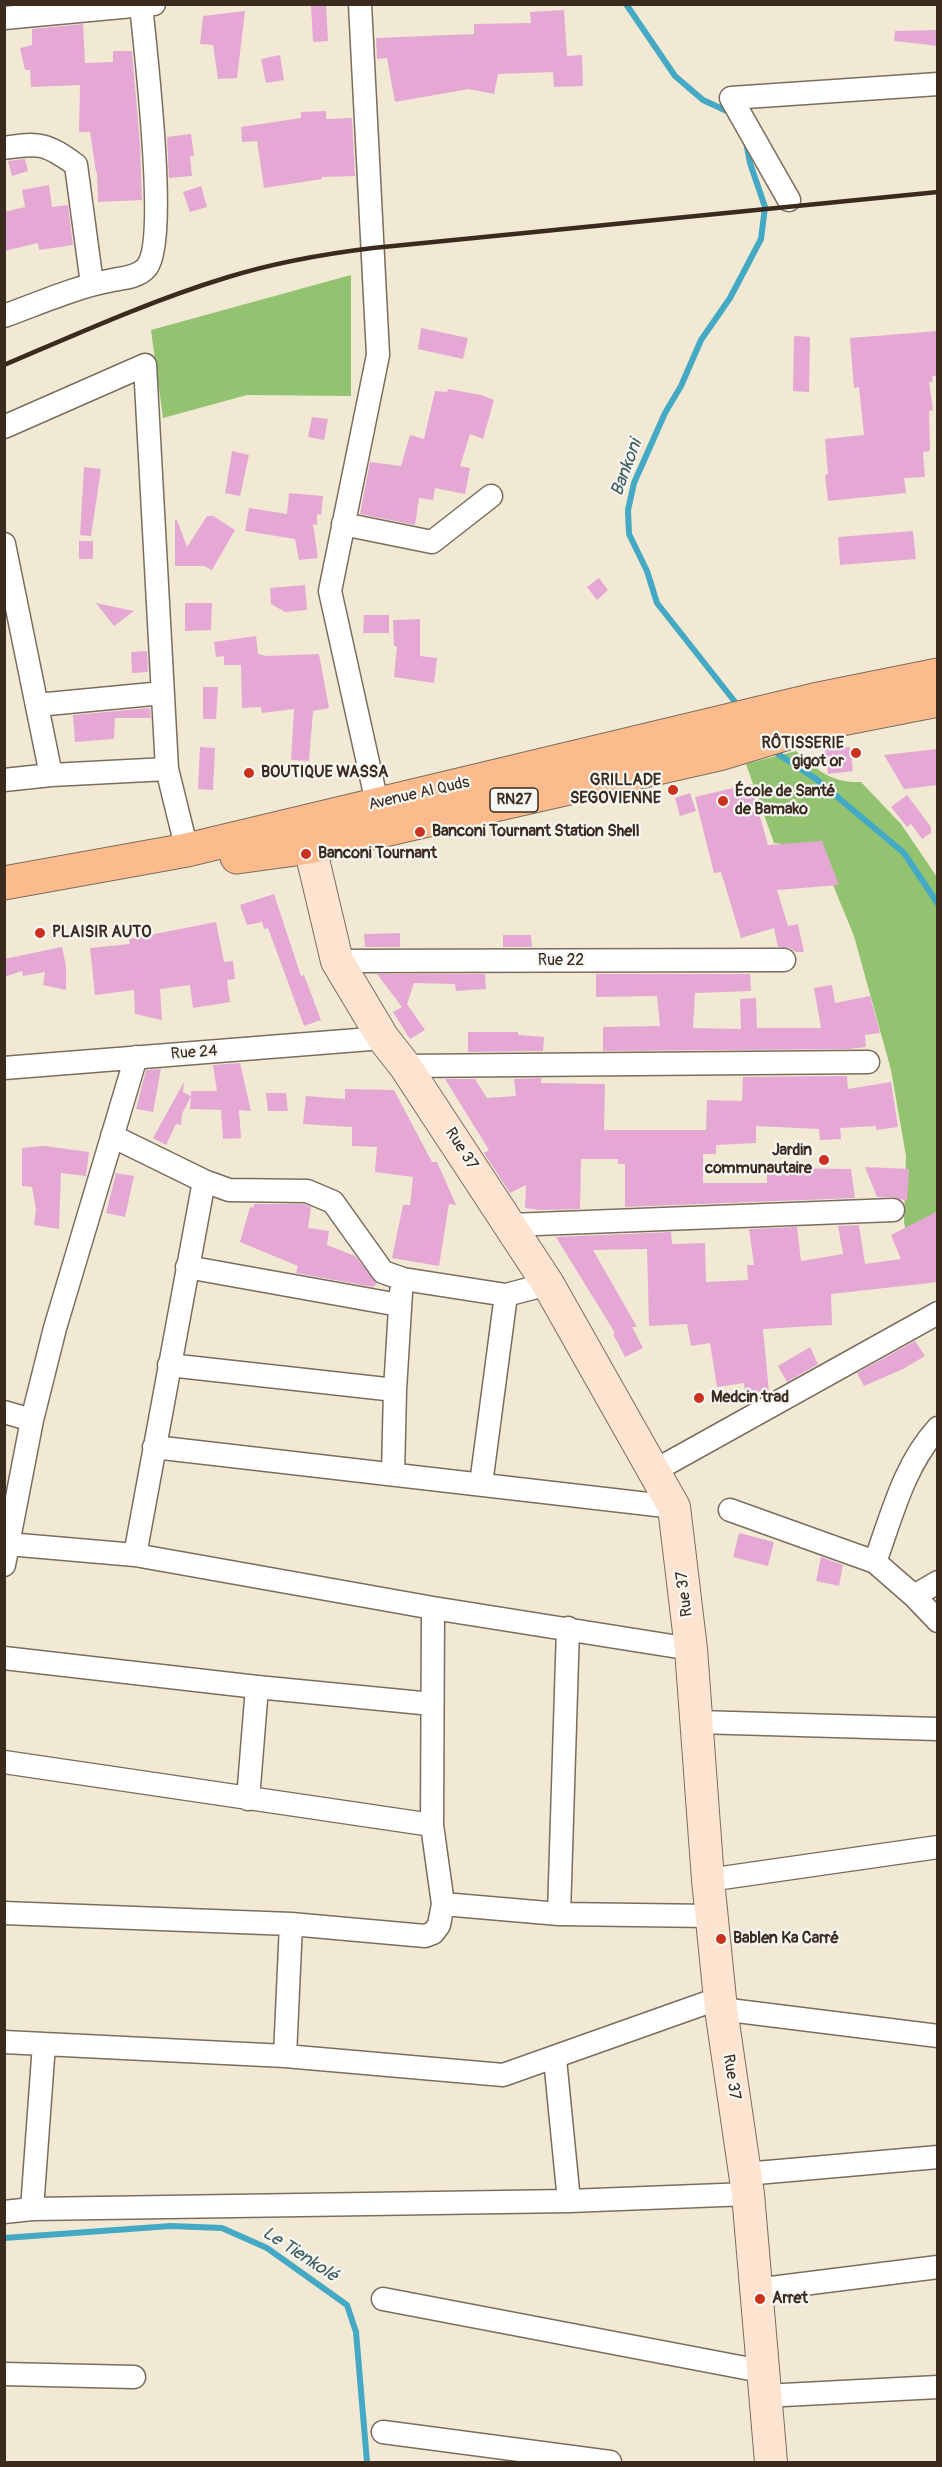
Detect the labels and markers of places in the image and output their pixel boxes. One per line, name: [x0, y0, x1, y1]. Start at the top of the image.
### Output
place label: RÔTISSERIE gigot or: [761, 734, 844, 772]
marker: RÔTISSERIE gigot or: [849, 746, 863, 760]
place label: BOUTIQUE WASSA: [261, 763, 388, 783]
marker: BOUTIQUE WASSA: [242, 766, 256, 780]
place label: GRILLADE SEGOVIENNE: [570, 771, 661, 809]
place label: École de Santé de Bamako: [735, 782, 835, 820]
marker: GRILLADE SEGOVIENNE: [666, 783, 680, 797]
marker: École de Santé de Bamako: [716, 794, 730, 808]
place label: Banconi Tournant Station Shell: [432, 822, 640, 842]
marker: Banconi Tournant Station Shell: [413, 825, 427, 839]
place label: Banconi Tournant: [318, 844, 437, 864]
marker: Banconi Tournant: [299, 847, 313, 861]
place label: PLAISIR AUTO: [52, 923, 151, 943]
marker: PLAISIR AUTO: [33, 926, 47, 940]
place label: Jardin communautaire: [705, 1141, 812, 1179]
marker: Jardin communautaire: [817, 1153, 831, 1167]
place label: Medcin trad: [711, 1388, 789, 1408]
marker: Medcin trad: [692, 1391, 706, 1405]
place label: Bablen Ka Carré: [733, 1929, 839, 1949]
marker: Bablen Ka Carré: [714, 1932, 728, 1946]
place label: Arret: [772, 2289, 808, 2309]
marker: Arret: [753, 2292, 767, 2306]

